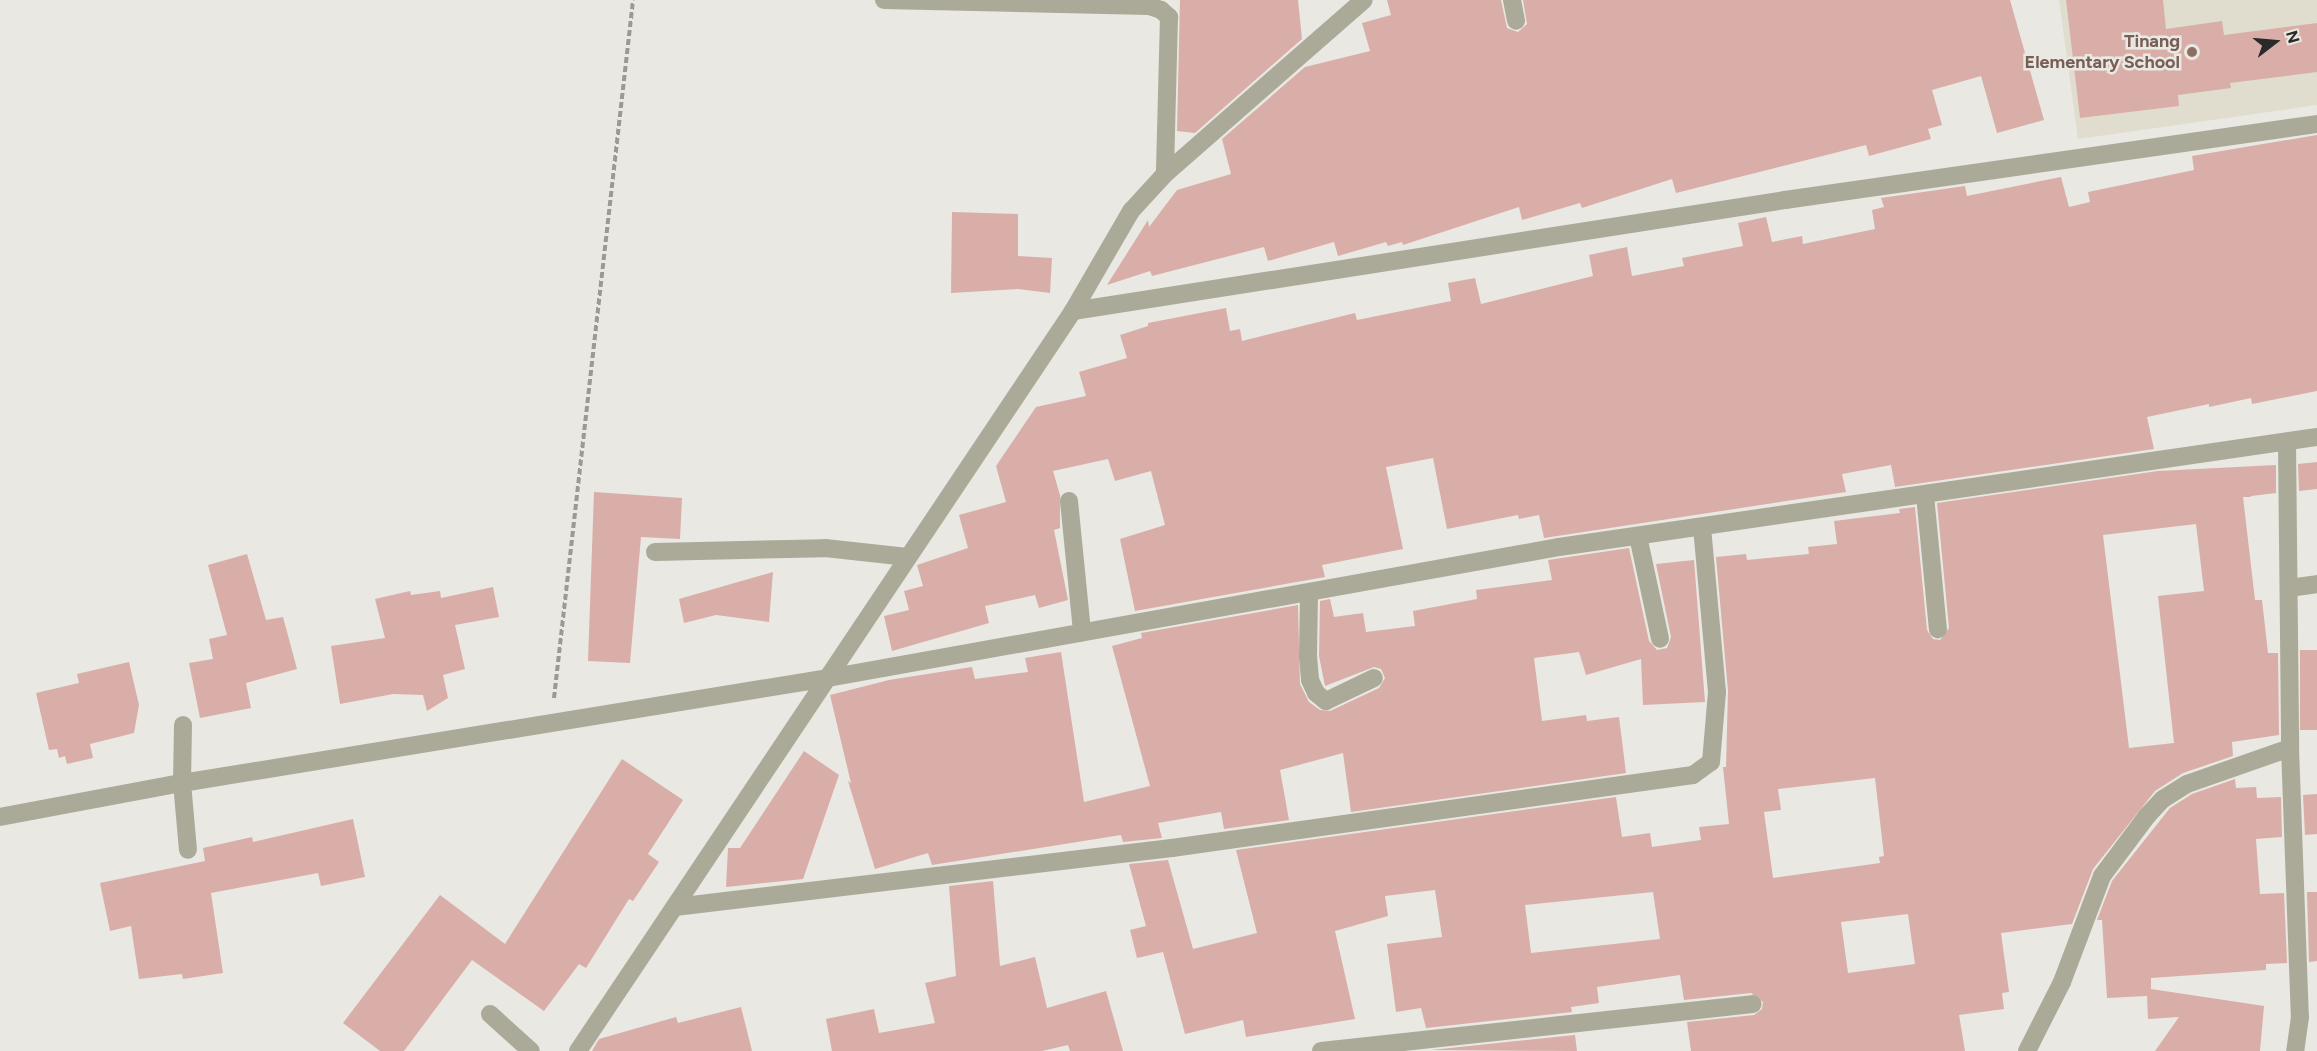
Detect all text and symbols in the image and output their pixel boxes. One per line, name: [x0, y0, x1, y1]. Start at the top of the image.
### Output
north arrow: [2245, 12, 2305, 72]
text: N: [2282, 28, 2304, 45]
place label: Tinang Elementary School: [2025, 31, 2180, 74]
marker: Tinang Elementary School: [2185, 45, 2199, 59]

